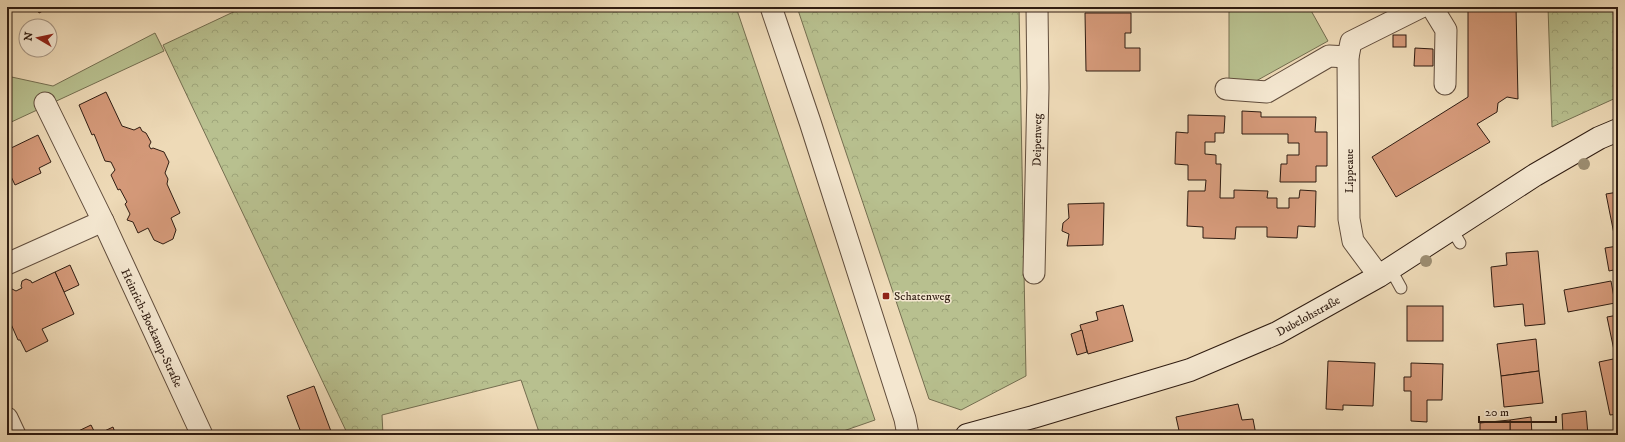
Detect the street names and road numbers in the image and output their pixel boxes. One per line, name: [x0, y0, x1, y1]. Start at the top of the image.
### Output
street label: Deipenweg: [1030, 113, 1045, 166]
street label: Lippeaue: [1342, 149, 1357, 193]
street label: Heinrich-Boekamp-Straße: [117, 266, 186, 390]
street label: Dubelohstraße: [1274, 293, 1343, 340]

